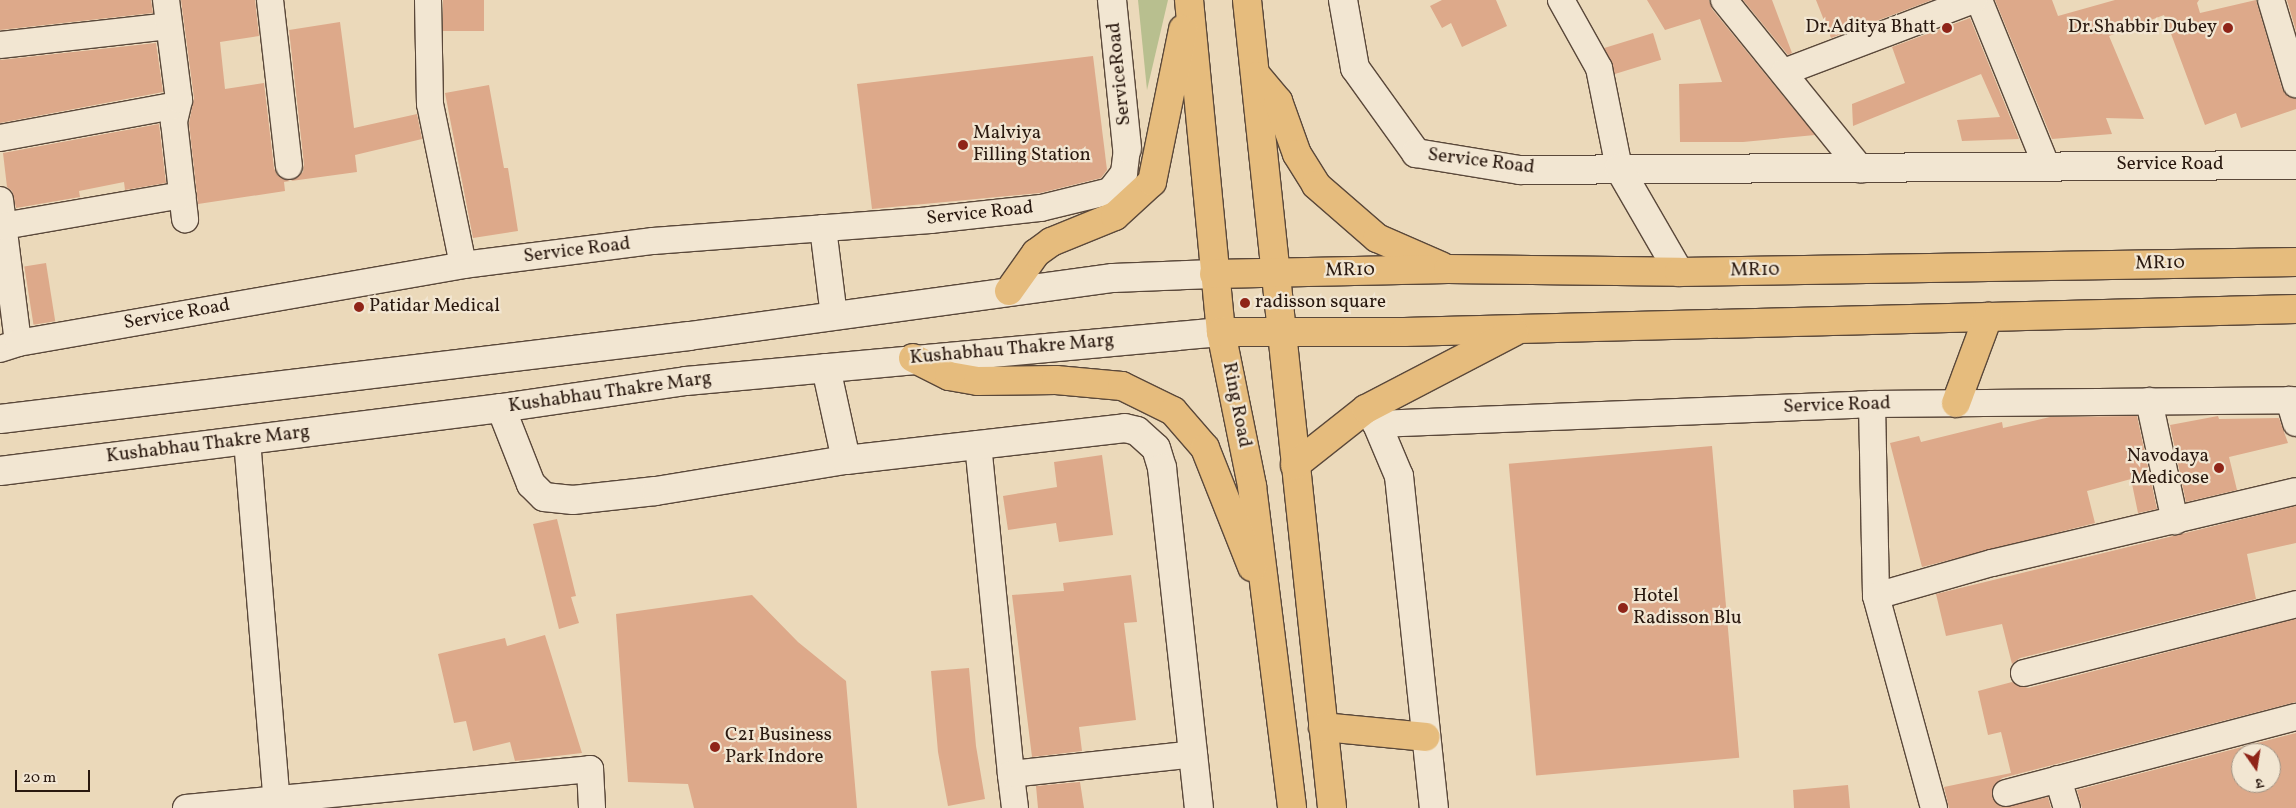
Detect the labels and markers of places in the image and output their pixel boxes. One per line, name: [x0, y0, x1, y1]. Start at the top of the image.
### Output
place label: Dr.Aditya Bhatt: [1805, 17, 1936, 39]
place label: Dr.Shabbir Dubey: [2068, 17, 2217, 39]
marker: Dr.Aditya Bhatt: [1940, 21, 1954, 35]
marker: Dr.Shabbir Dubey: [2221, 21, 2235, 35]
place label: Malviya Filling Station: [973, 123, 1091, 167]
marker: Malviya Filling Station: [957, 139, 969, 151]
place label: radisson square: [1255, 292, 1386, 314]
place label: Patidar Medical: [369, 296, 500, 318]
marker: radisson square: [1239, 297, 1251, 309]
marker: Patidar Medical: [353, 301, 365, 313]
place label: Navodaya Medicose: [2127, 446, 2209, 490]
marker: Navodaya Medicose: [2213, 462, 2225, 474]
place label: Hotel Radisson Blu: [1633, 586, 1742, 630]
marker: Hotel Radisson Blu: [1617, 602, 1629, 614]
place label: C21 Business Park Indore: [725, 725, 832, 769]
marker: C21 Business Park Indore: [709, 741, 721, 753]

